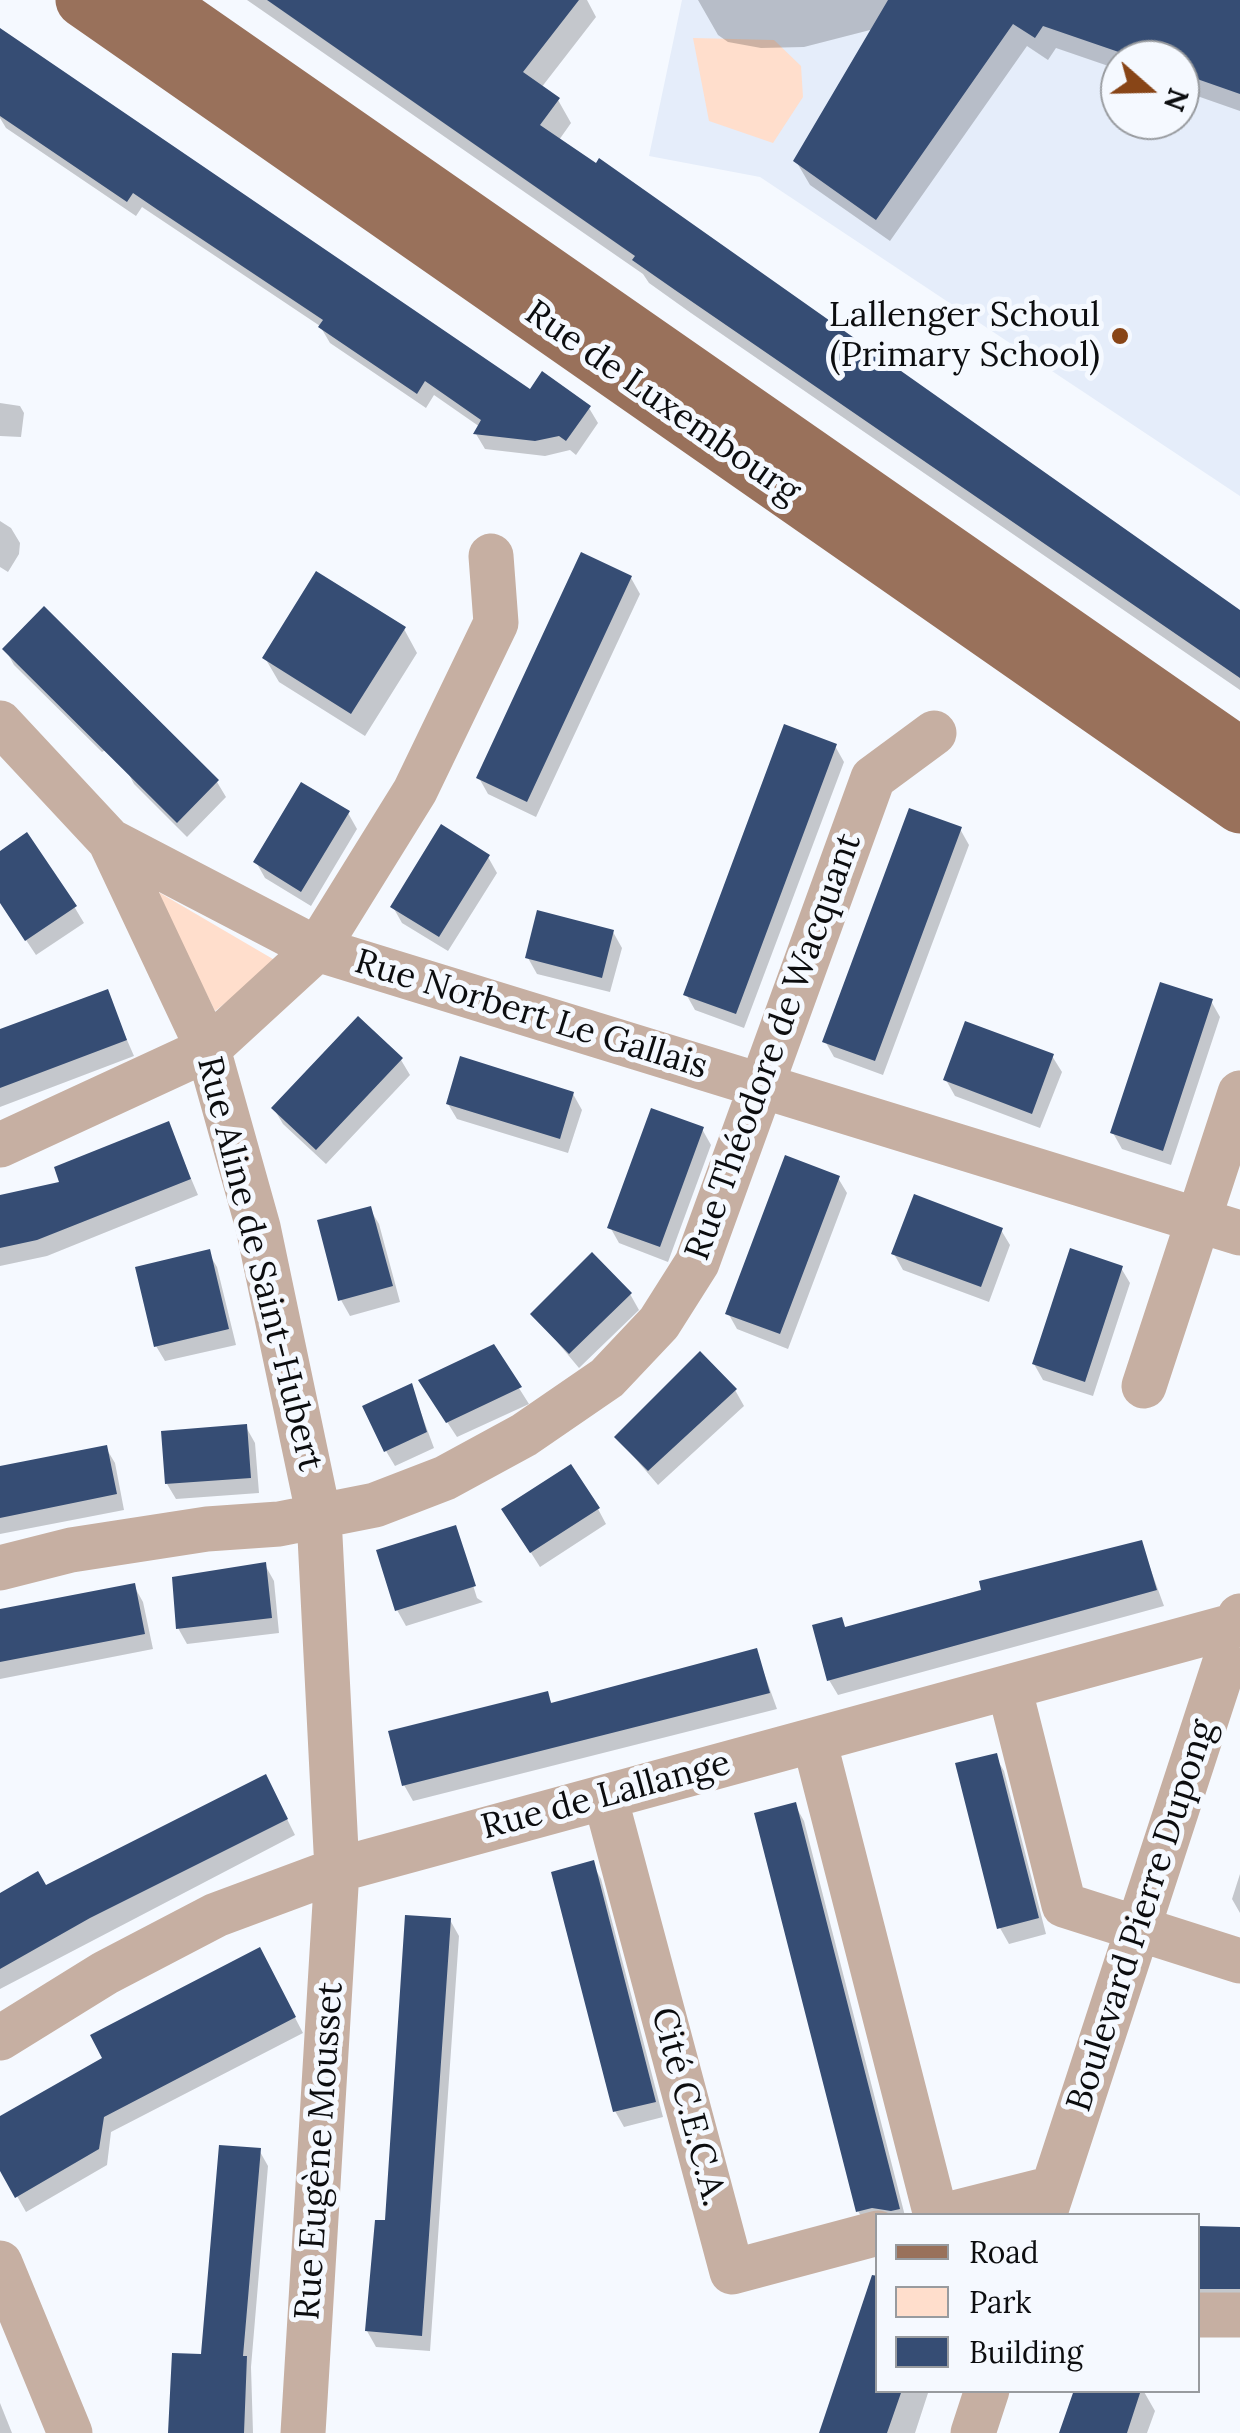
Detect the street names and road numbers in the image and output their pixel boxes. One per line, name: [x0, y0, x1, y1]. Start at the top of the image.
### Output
street label: Rue de Luxembourg: [516, 292, 808, 514]
street label: Rue Théodore de Wacquant: [677, 828, 871, 1266]
street label: Rue Norbert Le Gallais: [350, 941, 712, 1089]
street label: Rue Aline de Saint-Hubert: [187, 1053, 331, 1475]
street label: Boulevard Pierre Dupong: [1059, 1715, 1225, 2117]
street label: Rue de Lallange: [477, 1743, 735, 1849]
street label: Rue Eugène Mousset: [287, 1980, 353, 2322]
street label: Cité C.E.C.A.: [641, 2003, 735, 2211]

